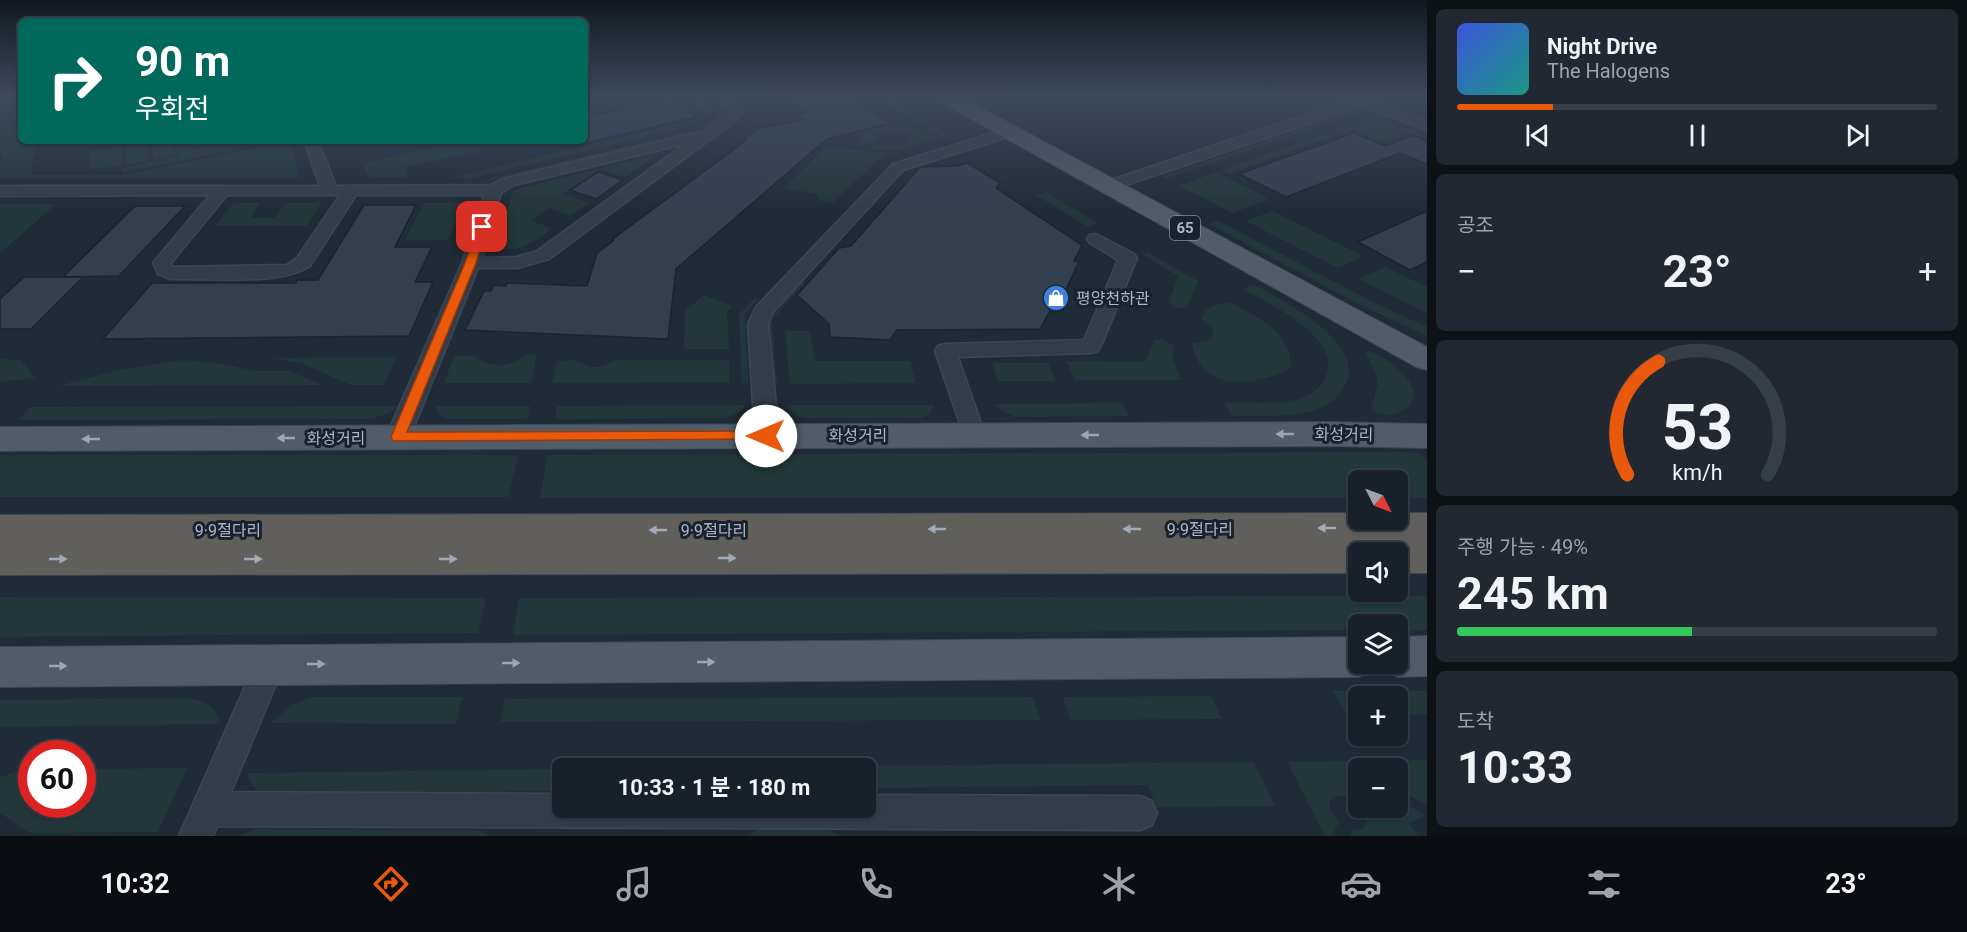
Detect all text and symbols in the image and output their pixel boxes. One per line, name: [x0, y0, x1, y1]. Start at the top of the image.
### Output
text: Night Drive: [1547, 34, 1657, 59]
text: 90 m: [135, 37, 230, 86]
icon: right: [36, 42, 114, 120]
text: The Halogens: [1547, 59, 1670, 83]
text: 우회전: [135, 93, 210, 125]
icon: previous: [1521, 119, 1554, 152]
icon: pause: [1681, 119, 1714, 152]
icon: next: [1841, 119, 1874, 152]
pin: [456, 201, 507, 252]
icon: arrive: [465, 210, 498, 243]
text: 공조: [1457, 213, 1494, 237]
road number: 65: [1170, 216, 1200, 240]
text: 23°: [1662, 245, 1732, 298]
text: −: [1457, 252, 1476, 291]
text: +: [1918, 252, 1937, 291]
shop icon: 평양천하관: [1041, 283, 1071, 313]
place label: 평양천하관: [1076, 289, 1150, 308]
text: 53: [1661, 391, 1733, 464]
position arrow: [734, 404, 798, 468]
street label: 화성거리: [1314, 424, 1374, 445]
street label: 화성거리: [829, 426, 887, 445]
street label: 화성거리: [307, 429, 365, 448]
one-way arrow: [1275, 429, 1294, 439]
one-way arrow: [1080, 430, 1099, 440]
one-way arrow: [276, 433, 295, 443]
one-way arrow: [81, 434, 100, 444]
text: km/h: [1672, 460, 1722, 485]
north arrow: [1348, 470, 1408, 530]
map controls: [1348, 470, 1408, 818]
street label: 9·9절다리: [1167, 520, 1233, 539]
street label: 9·9절다리: [195, 521, 261, 540]
street label: 9·9절다리: [681, 521, 747, 540]
one-way arrow: [1317, 523, 1336, 533]
one-way arrow: [927, 524, 946, 534]
one-way arrow: [1122, 524, 1141, 534]
one-way arrow: [648, 525, 667, 535]
text: 주행 가능 · 49%: [1457, 535, 1588, 559]
button: sound: [1348, 542, 1408, 602]
one-way arrow: [718, 553, 737, 563]
one-way arrow: [49, 554, 68, 564]
one-way arrow: [244, 554, 263, 564]
one-way arrow: [439, 554, 458, 564]
text: 245 km: [1457, 567, 1609, 620]
button: layers: [1348, 614, 1408, 674]
one-way arrow: [697, 657, 716, 666]
one-way arrow: [502, 658, 521, 668]
one-way arrow: [307, 659, 326, 669]
one-way arrow: [49, 661, 68, 671]
button: +: [1348, 686, 1408, 746]
text: 도착: [1457, 709, 1494, 733]
speed limit sign: 60: [18, 740, 96, 818]
text: 10:33: [1457, 741, 1573, 794]
button: −: [1348, 758, 1408, 818]
text: 10:33 · 1 분 · 180 m: [618, 775, 810, 800]
icon: directions: [370, 863, 412, 905]
icon: music: [613, 863, 655, 905]
icon: phone: [855, 863, 897, 905]
icon: climate: [1098, 863, 1140, 905]
icon: car: [1340, 863, 1382, 905]
icon: filters: [1583, 863, 1625, 905]
text: 10:32: [100, 868, 170, 900]
text: 23°: [1825, 868, 1867, 900]

